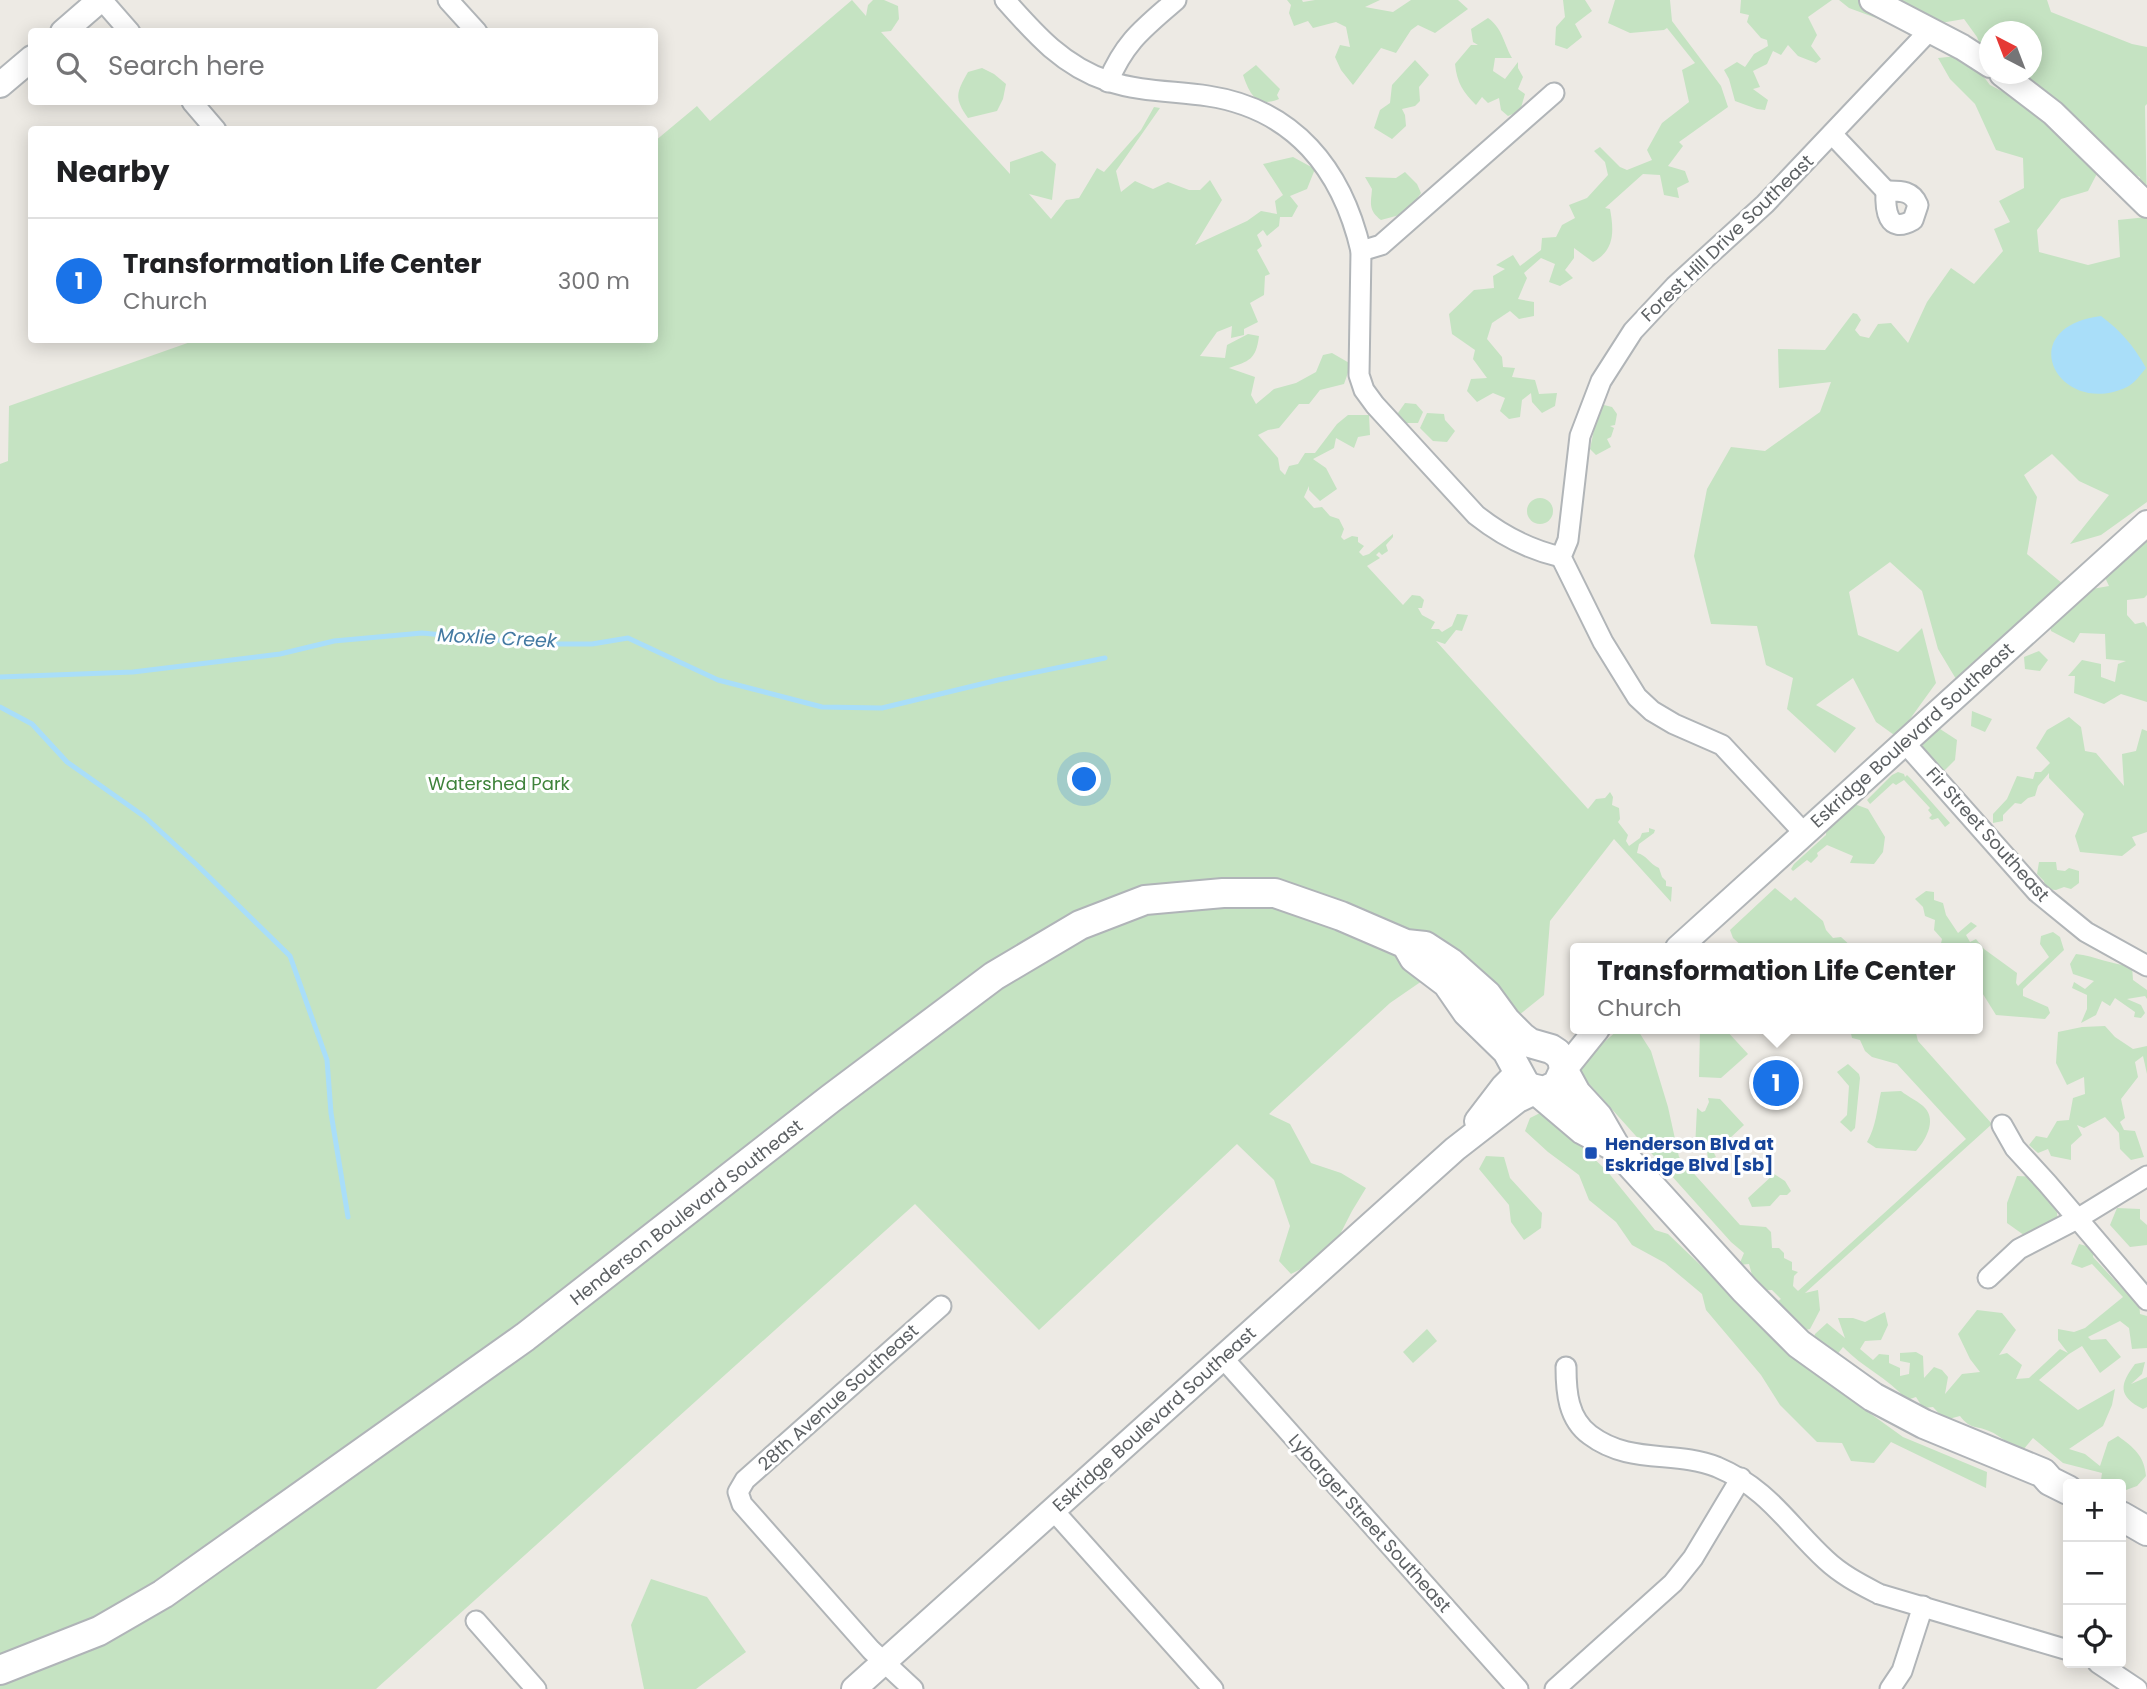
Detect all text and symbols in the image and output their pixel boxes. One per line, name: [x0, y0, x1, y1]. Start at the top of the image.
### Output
north arrow: [1979, 21, 2042, 84]
search box: [28, 28, 658, 105]
icon: search: [52, 48, 90, 86]
text: Search here: [108, 48, 265, 84]
street label: Forest Hill Drive Southeast: [1635, 149, 1819, 327]
text: Nearby: [56, 150, 170, 193]
text: Transformation Life Center: [123, 246, 481, 282]
text: 1: [75, 265, 83, 297]
text: 300 m: [558, 265, 630, 297]
text: Church: [123, 285, 207, 317]
water label: Moxlie Creek: [437, 621, 559, 655]
street label: Eskridge Boulevard Southeast: [1805, 637, 2019, 833]
street label: Fir Street Southeast: [1921, 761, 2055, 907]
your location: [1067, 762, 1101, 796]
park label: Watershed Park: [428, 771, 571, 796]
popup: [1570, 943, 1983, 1034]
text: Transformation Life Center: [1597, 953, 1956, 989]
text: Church: [1597, 992, 1682, 1024]
pin: 1: [1753, 1057, 1799, 1109]
street label: Henderson Boulevard Southeast: [564, 1113, 808, 1311]
place label: Henderson Blvd at Eskridge Blvd [sb]: [1605, 1131, 1774, 1177]
marker: Henderson Blvd at Eskridge Blvd [sb]: [1583, 1145, 1599, 1161]
street label: 28th Avenue Southeast: [752, 1318, 924, 1476]
street label: Eskridge Boulevard Southeast: [1047, 1321, 1261, 1517]
street label: Lybarger Street Southeast: [1283, 1428, 1457, 1618]
map controls: [2063, 1479, 2126, 1668]
button: +: [2063, 1479, 2126, 1542]
button: −: [2063, 1542, 2126, 1605]
button: locate: [2063, 1605, 2126, 1668]

